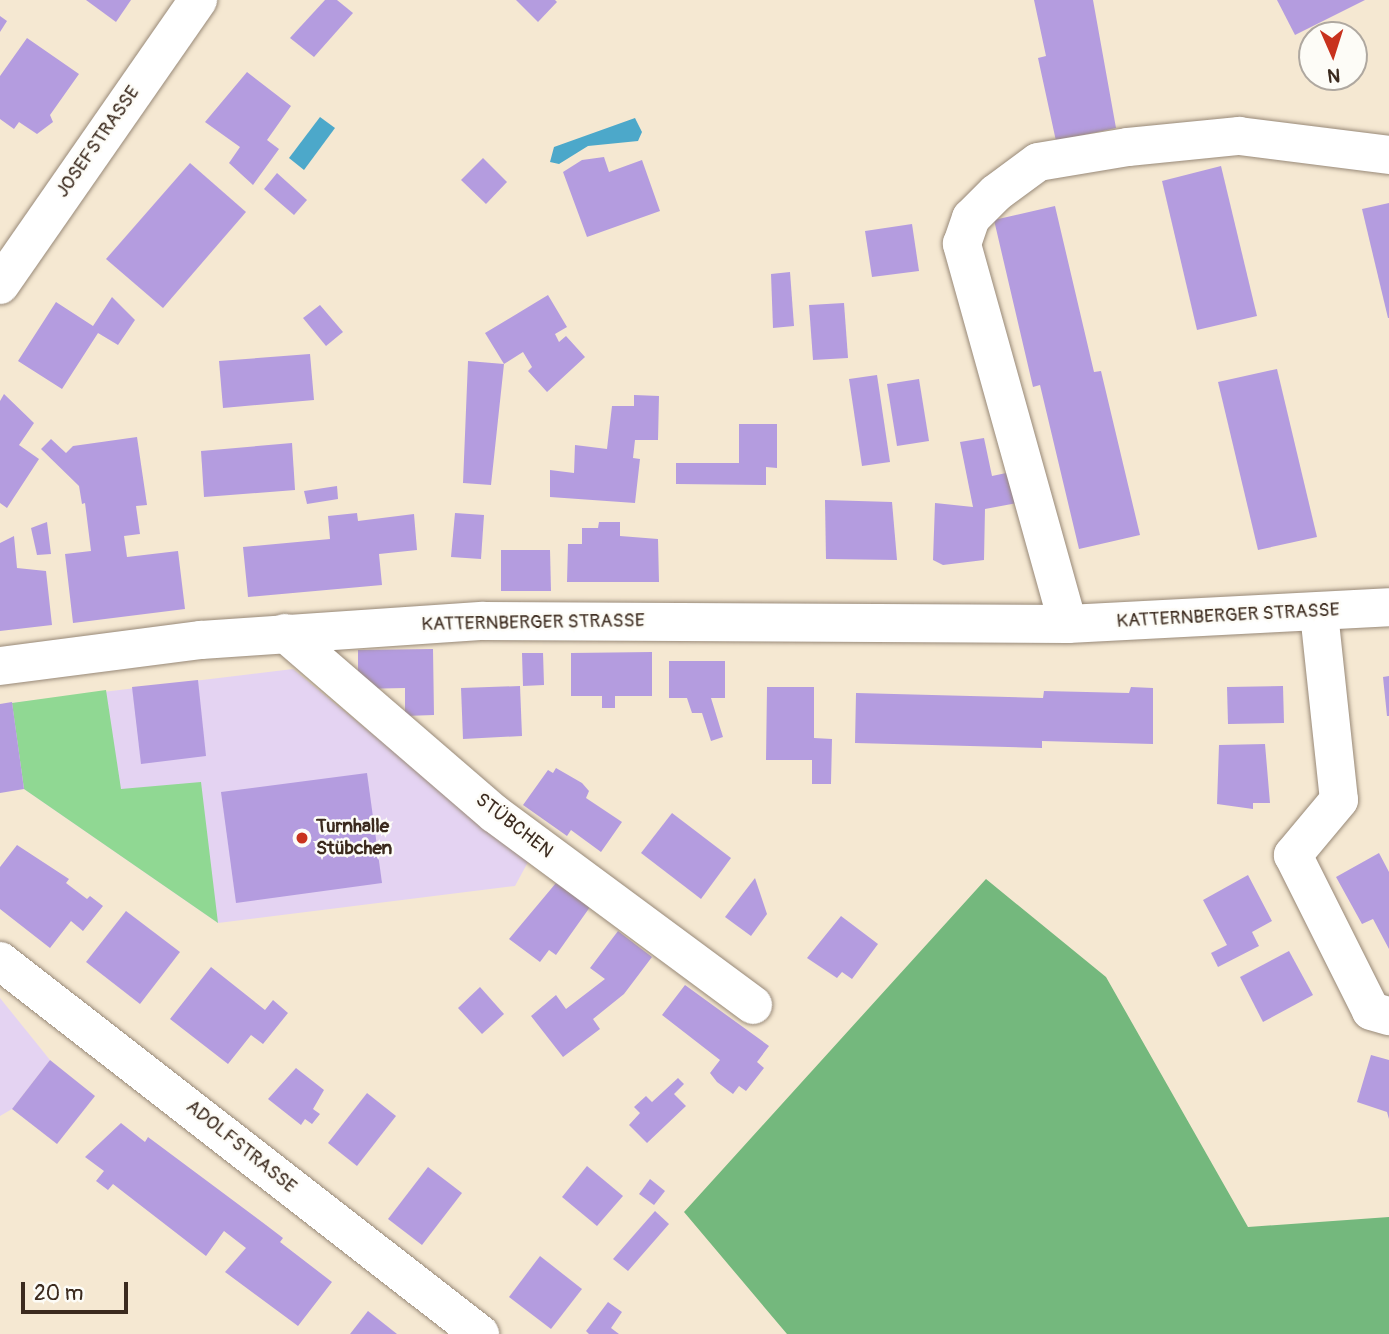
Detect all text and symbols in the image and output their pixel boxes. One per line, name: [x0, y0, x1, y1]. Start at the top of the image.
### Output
north arrow: [1298, 21, 1368, 91]
text: N: [1327, 63, 1341, 87]
street label: JOSEFSTRASSE: [51, 82, 145, 202]
street label: KATTERNBERGER STRASSE: [1116, 599, 1340, 633]
street label: KATTERNBERGER STRASSE: [421, 610, 645, 636]
street label: STÜBCHEN: [471, 789, 557, 863]
place label: Turnhalle Stübchen: [316, 816, 392, 860]
marker: Turnhalle Stübchen: [294, 830, 310, 846]
street label: ADOLFSTRASSE: [181, 1096, 301, 1198]
scale bar: [24, 1268, 131, 1312]
text: 20 m: [34, 1280, 83, 1307]

